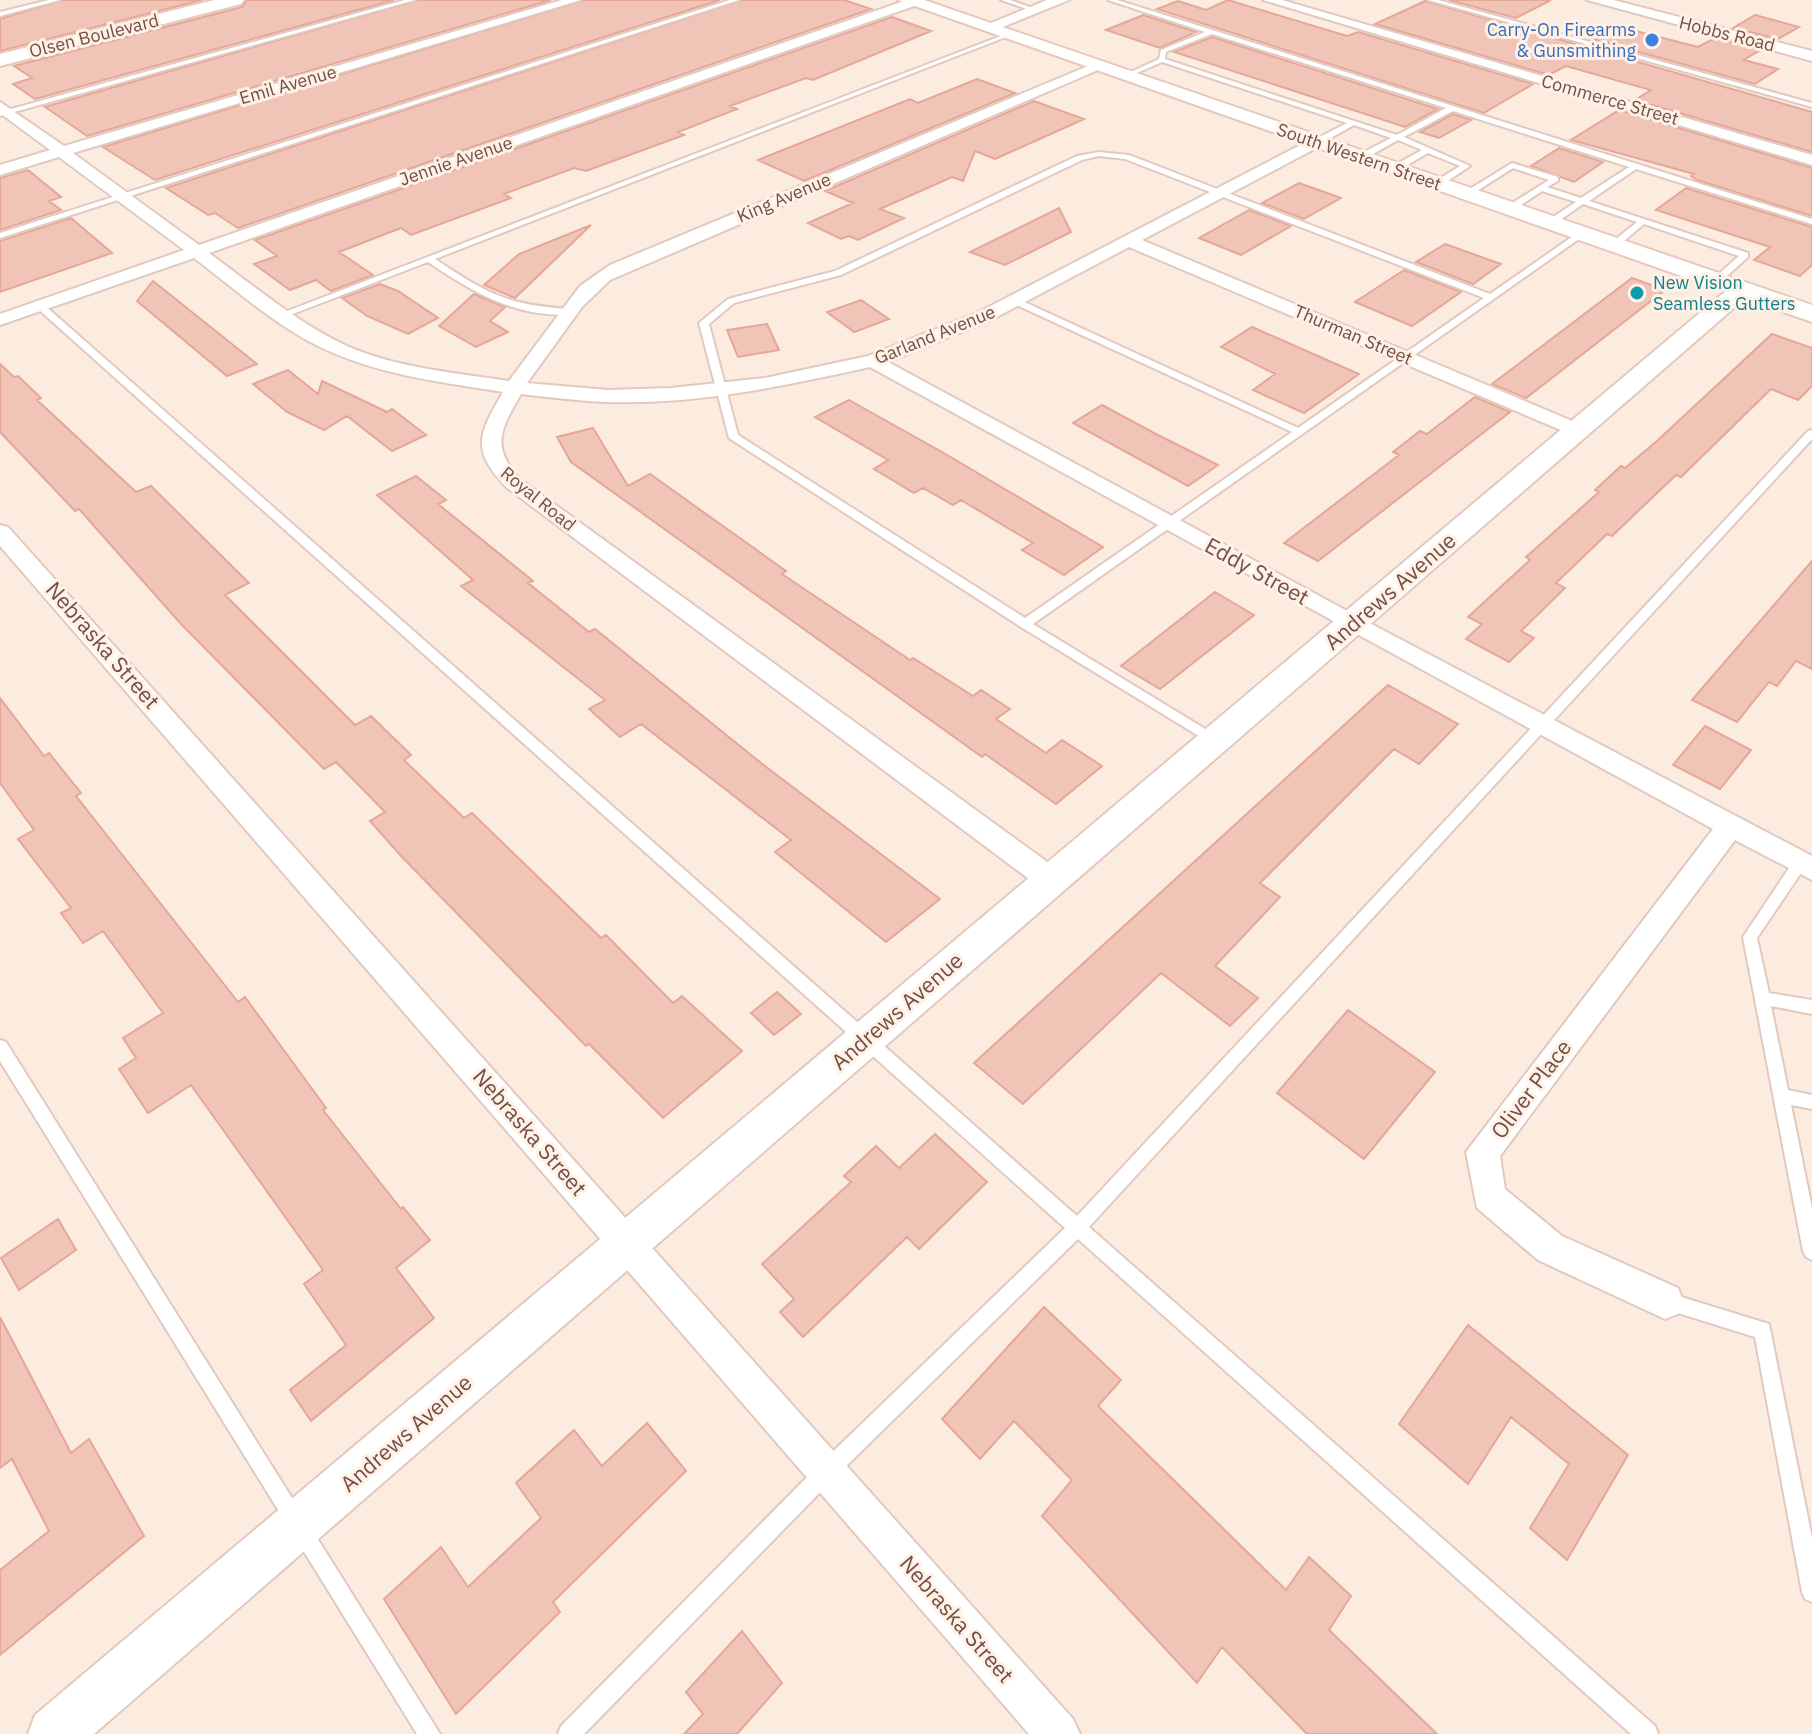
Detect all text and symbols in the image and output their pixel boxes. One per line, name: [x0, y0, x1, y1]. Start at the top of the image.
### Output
street label: Olsen Boulevard: [27, 8, 161, 63]
street label: Hobbs Road: [1677, 10, 1777, 57]
place label: Carry-On Firearms & Gunsmithing: [1487, 18, 1636, 62]
marker: Carry-On Firearms & Gunsmithing: [1643, 31, 1661, 49]
street label: Emil Avenue: [237, 60, 339, 109]
street label: Commerce Street: [1539, 69, 1681, 130]
street label: South Western Street: [1274, 118, 1444, 195]
street label: Jennie Avenue: [396, 130, 516, 191]
street label: King Avenue: [733, 167, 834, 228]
place label: New Vision Seamless Gutters: [1653, 271, 1796, 315]
marker: New Vision Seamless Gutters: [1628, 284, 1646, 302]
street label: Thurman Street: [1290, 299, 1416, 370]
street label: Garland Avenue: [871, 300, 999, 369]
street label: Royal Road: [496, 461, 581, 536]
street label: Andrews Avenue: [1318, 525, 1462, 656]
street label: Eddy Street: [1200, 530, 1314, 611]
street label: Nebraska Street: [40, 575, 167, 714]
street label: Andrews Avenue: [825, 945, 969, 1076]
street label: Oliver Place: [1484, 1033, 1577, 1144]
street label: Nebraska Street: [467, 1062, 594, 1201]
street label: Andrews Avenue: [334, 1367, 478, 1498]
street label: Nebraska Street: [894, 1549, 1021, 1688]

